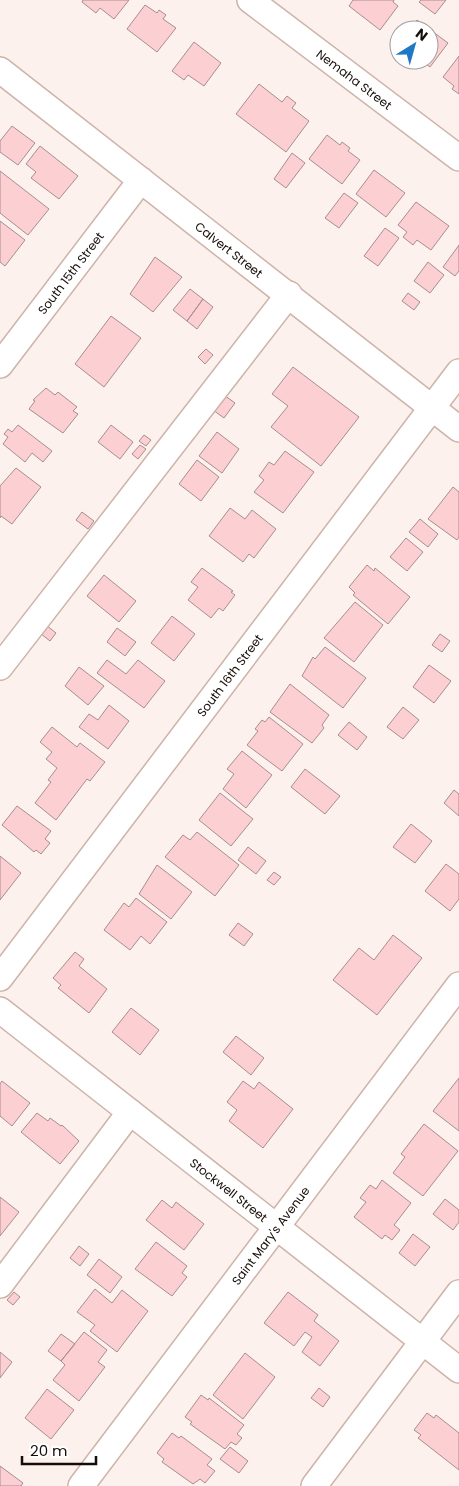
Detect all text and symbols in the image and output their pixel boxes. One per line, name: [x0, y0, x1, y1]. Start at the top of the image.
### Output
north arrow: [389, 20, 439, 70]
text: N: [412, 23, 432, 46]
street label: Nemaha Street: [313, 45, 396, 113]
street label: Calvert Street: [192, 217, 267, 281]
street label: South 15th Street: [33, 228, 107, 317]
street label: South 16th Street: [193, 630, 266, 720]
street label: Stockwell Street: [187, 1154, 271, 1225]
street label: Saint Mary's Avenue: [227, 1182, 313, 1288]
scale bar: [22, 1434, 96, 1466]
text: 20 m: [30, 1440, 68, 1461]

